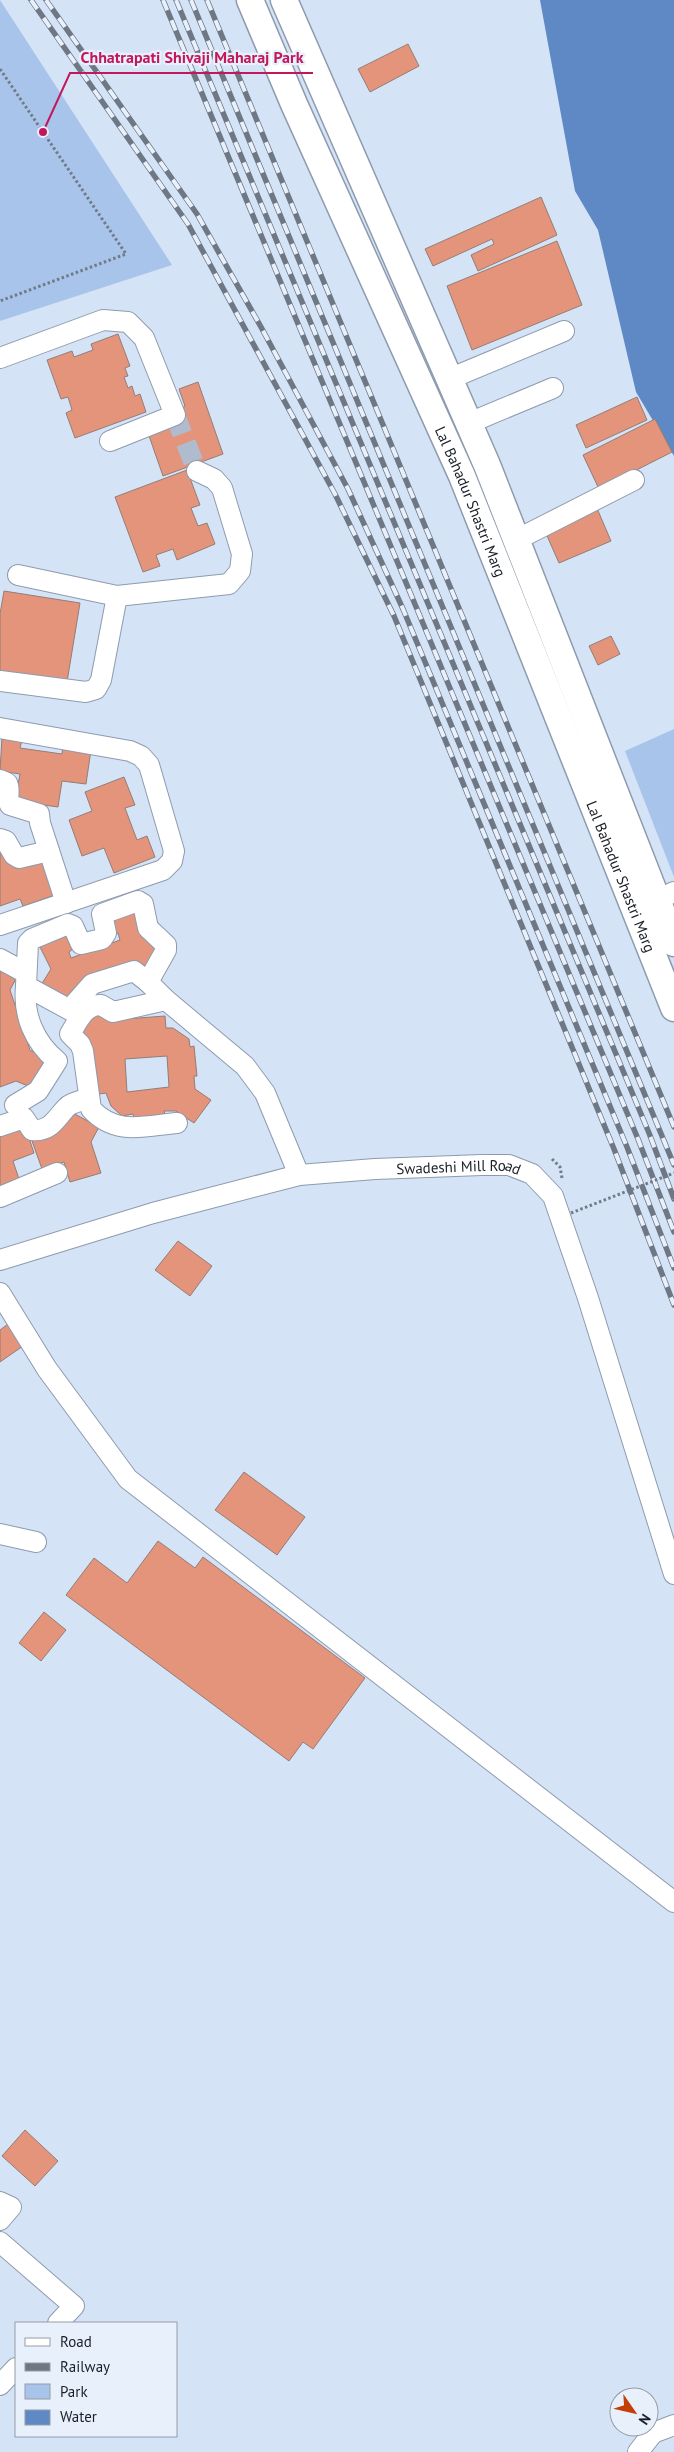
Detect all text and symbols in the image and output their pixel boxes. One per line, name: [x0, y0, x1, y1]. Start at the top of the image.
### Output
callout: Chhatrapati Shivaji Maharaj Park: [70, 42, 313, 73]
text: Chhatrapati Shivaji Maharaj Park: [80, 47, 304, 67]
street label: Lal Bahadur Shastri Marg: [431, 423, 511, 579]
street label: Lal Bahadur Shastri Marg: [583, 798, 660, 955]
street label: Swadeshi Mill Road: [396, 1155, 524, 1178]
legend: [15, 2322, 178, 2437]
text: Road: [60, 2332, 92, 2351]
text: Railway: [60, 2357, 110, 2376]
text: Park: [60, 2382, 88, 2401]
north arrow: [609, 2387, 659, 2437]
text: Water: [60, 2407, 97, 2426]
text: N: [635, 2410, 655, 2428]

